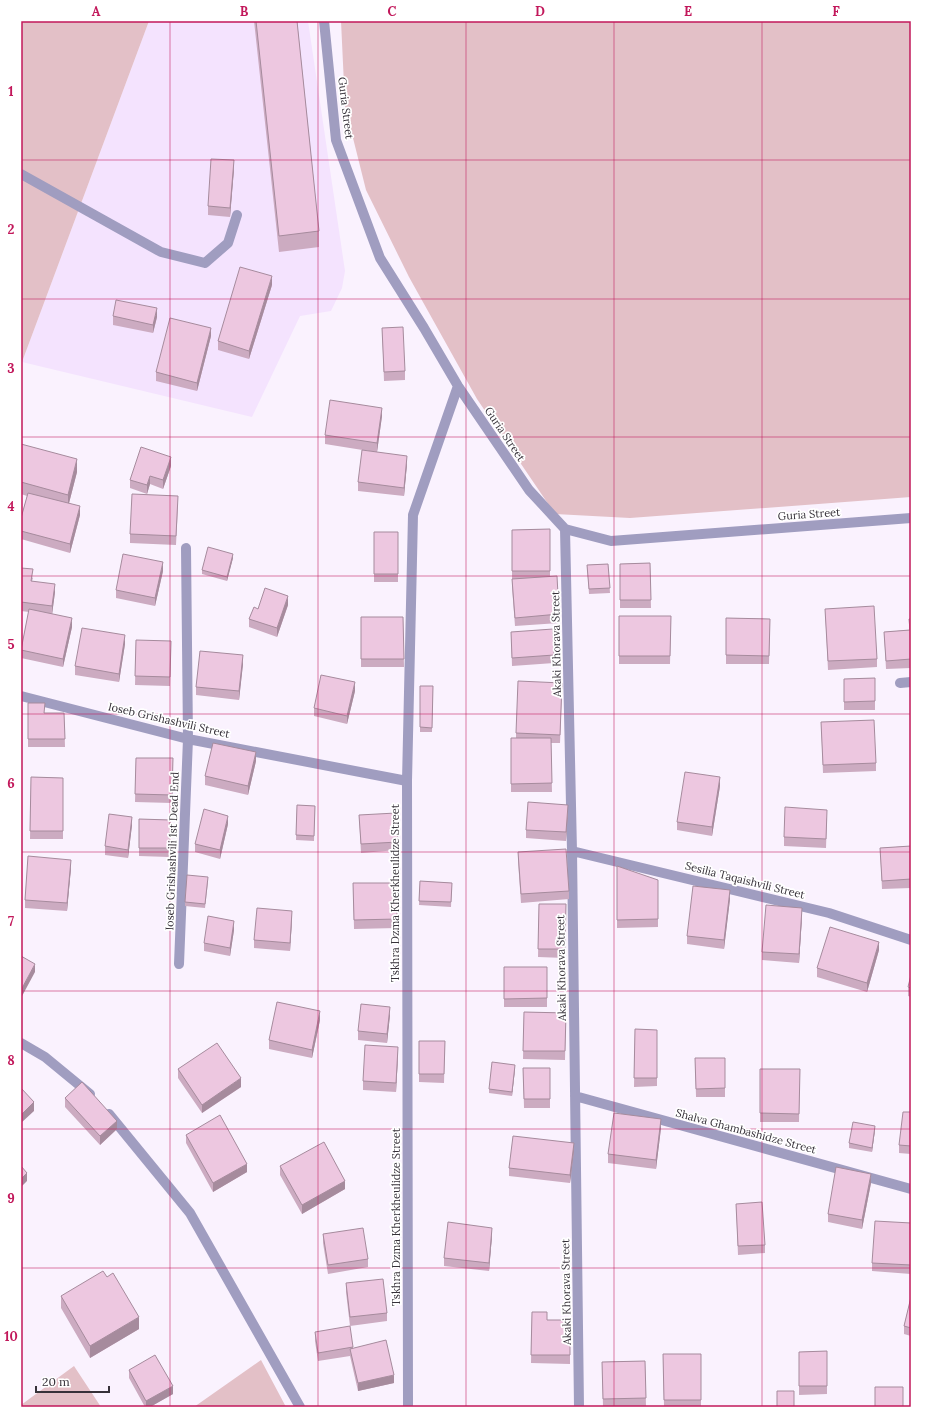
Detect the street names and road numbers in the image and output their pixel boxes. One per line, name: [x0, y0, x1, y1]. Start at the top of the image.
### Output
street label: Guria Street: [335, 76, 357, 141]
street label: Guria Street: [482, 404, 529, 464]
street label: Guria Street: [777, 505, 841, 523]
street label: Akaki Khorava Street: [548, 590, 564, 698]
street label: Ioseb Grishashvili Street: [107, 699, 232, 741]
street label: Ioseb Grishashvili 1st Dead End: [162, 771, 182, 931]
street label: Tskhra Dzma Kherkheulidze Street: [388, 803, 402, 982]
street label: Sesilia Taqaishvili Street: [684, 858, 807, 902]
street label: Akaki Khorava Street: [553, 914, 569, 1022]
street label: Shalva Ghambashidze Street: [674, 1105, 819, 1157]
street label: Tskhra Dzma Kherkheulidze Street: [389, 1127, 403, 1306]
street label: Akaki Khorava Street: [558, 1238, 574, 1346]

